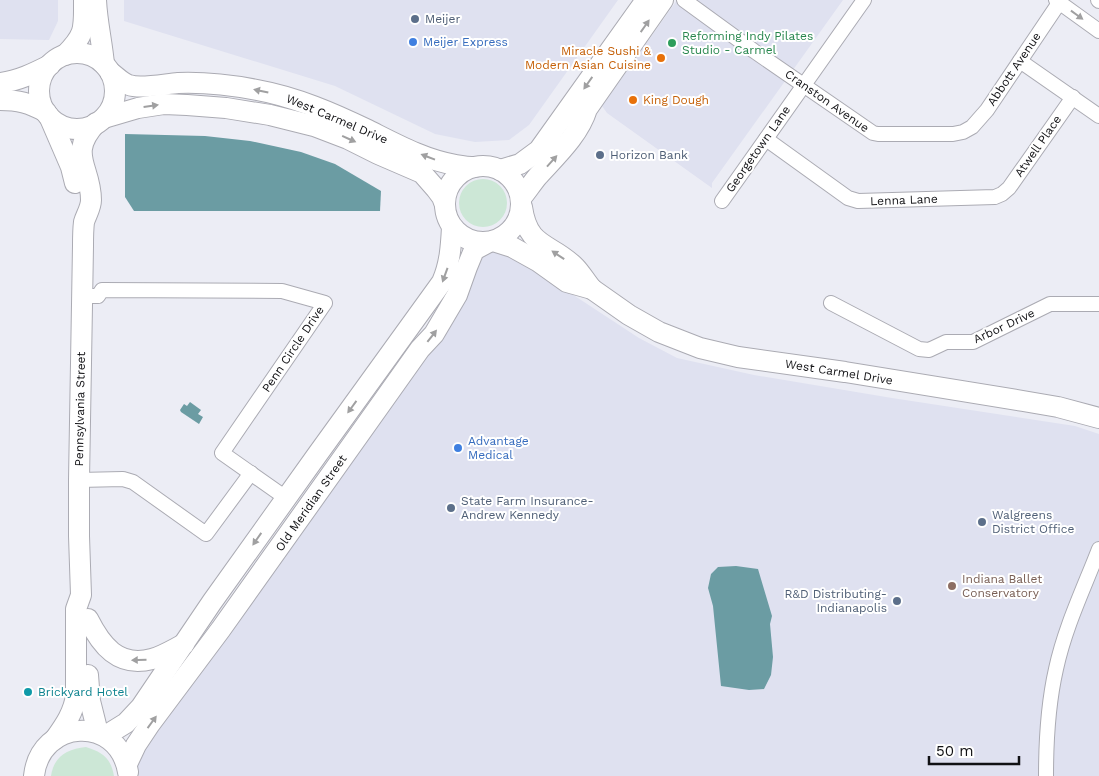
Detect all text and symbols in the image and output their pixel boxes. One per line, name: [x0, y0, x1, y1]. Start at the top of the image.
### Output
one-way arrow: [1070, 10, 1083, 21]
place label: Meijer: [425, 12, 460, 26]
marker: Meijer: [409, 13, 421, 25]
one-way arrow: [640, 19, 650, 33]
place label: Reforming Indy Pilates Studio - Carmel: [682, 29, 813, 57]
street label: Abbott Avenue: [984, 30, 1044, 108]
place label: Meijer Express: [423, 35, 508, 49]
marker: Meijer Express: [407, 36, 419, 48]
marker: Reforming Indy Pilates Studio - Carmel: [666, 37, 678, 49]
place label: Miracle Sushi & Modern Asian Cuisine: [525, 44, 652, 72]
marker: Miracle Sushi & Modern Asian Cuisine: [655, 52, 667, 64]
street label: Cranston Avenue: [782, 67, 872, 135]
one-way arrow: [583, 76, 593, 90]
one-way arrow: [254, 87, 269, 95]
street label: West Carmel Drive: [284, 91, 390, 147]
place label: King Dough: [643, 93, 709, 107]
marker: King Dough: [627, 94, 639, 106]
one-way arrow: [143, 102, 159, 110]
street label: Georgetown Lane: [723, 103, 793, 195]
street label: Atwell Place: [1012, 113, 1064, 179]
one-way arrow: [342, 136, 356, 144]
place label: Horizon Bank: [610, 148, 688, 162]
marker: Horizon Bank: [594, 149, 606, 161]
one-way arrow: [420, 153, 435, 161]
one-way arrow: [547, 155, 558, 168]
street label: Lenna Lane: [870, 192, 938, 208]
one-way arrow: [552, 250, 565, 259]
one-way arrow: [441, 267, 448, 282]
street label: Penn Circle Drive: [259, 303, 327, 395]
street label: Arbor Drive: [971, 306, 1037, 346]
one-way arrow: [426, 329, 437, 342]
street label: Pennsylvania Street: [72, 351, 88, 467]
street label: West Carmel Drive: [784, 357, 894, 387]
one-way arrow: [346, 400, 357, 413]
place label: Advantage Medical: [468, 434, 529, 462]
marker: Advantage Medical: [452, 442, 464, 454]
street label: Old Meridian Street: [272, 452, 350, 554]
place label: State Farm Insurance- Andrew Kennedy: [461, 494, 594, 522]
marker: State Farm Insurance- Andrew Kennedy: [445, 502, 457, 514]
place label: Walgreens District Office: [992, 508, 1074, 536]
marker: Walgreens District Office: [976, 516, 988, 528]
one-way arrow: [252, 532, 262, 546]
place label: Indiana Ballet Conservatory: [962, 572, 1042, 600]
marker: Indiana Ballet Conservatory: [946, 580, 958, 592]
place label: R&D Distributing- Indianapolis: [784, 587, 887, 615]
marker: R&D Distributing- Indianapolis: [891, 595, 903, 607]
one-way arrow: [131, 656, 147, 664]
place label: Brickyard Hotel: [38, 685, 128, 699]
marker: Brickyard Hotel: [22, 686, 34, 698]
one-way arrow: [147, 715, 157, 729]
scale bar: [929, 734, 1019, 766]
text: 50 m: [936, 742, 973, 760]

